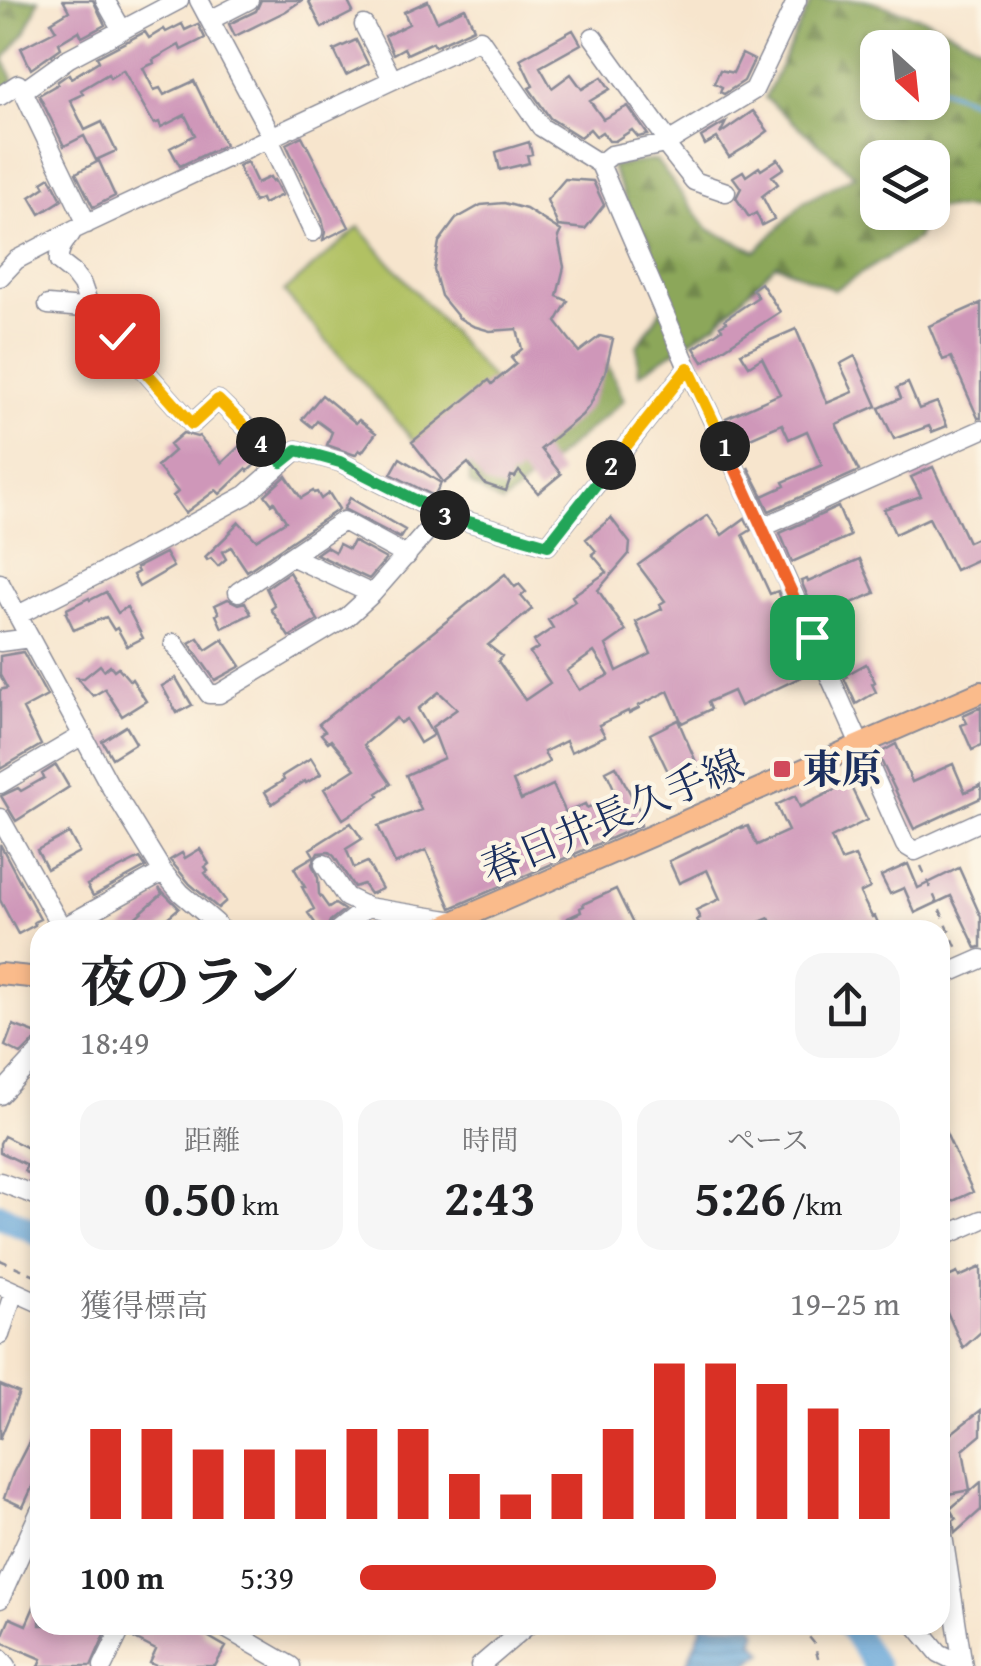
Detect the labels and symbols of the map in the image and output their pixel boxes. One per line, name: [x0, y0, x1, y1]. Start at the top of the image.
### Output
north arrow: [860, 30, 950, 120]
pin: [75, 294, 160, 379]
pin: 4: [236, 417, 286, 467]
pin: 1: [700, 421, 750, 471]
pin: 2: [586, 440, 636, 490]
pin: 3: [420, 490, 470, 540]
pin: [770, 595, 855, 680]
street label: 春日井長久手線: [471, 734, 752, 897]
place label: 東原: [802, 739, 882, 798]
marker: 東原: [771, 758, 793, 780]

